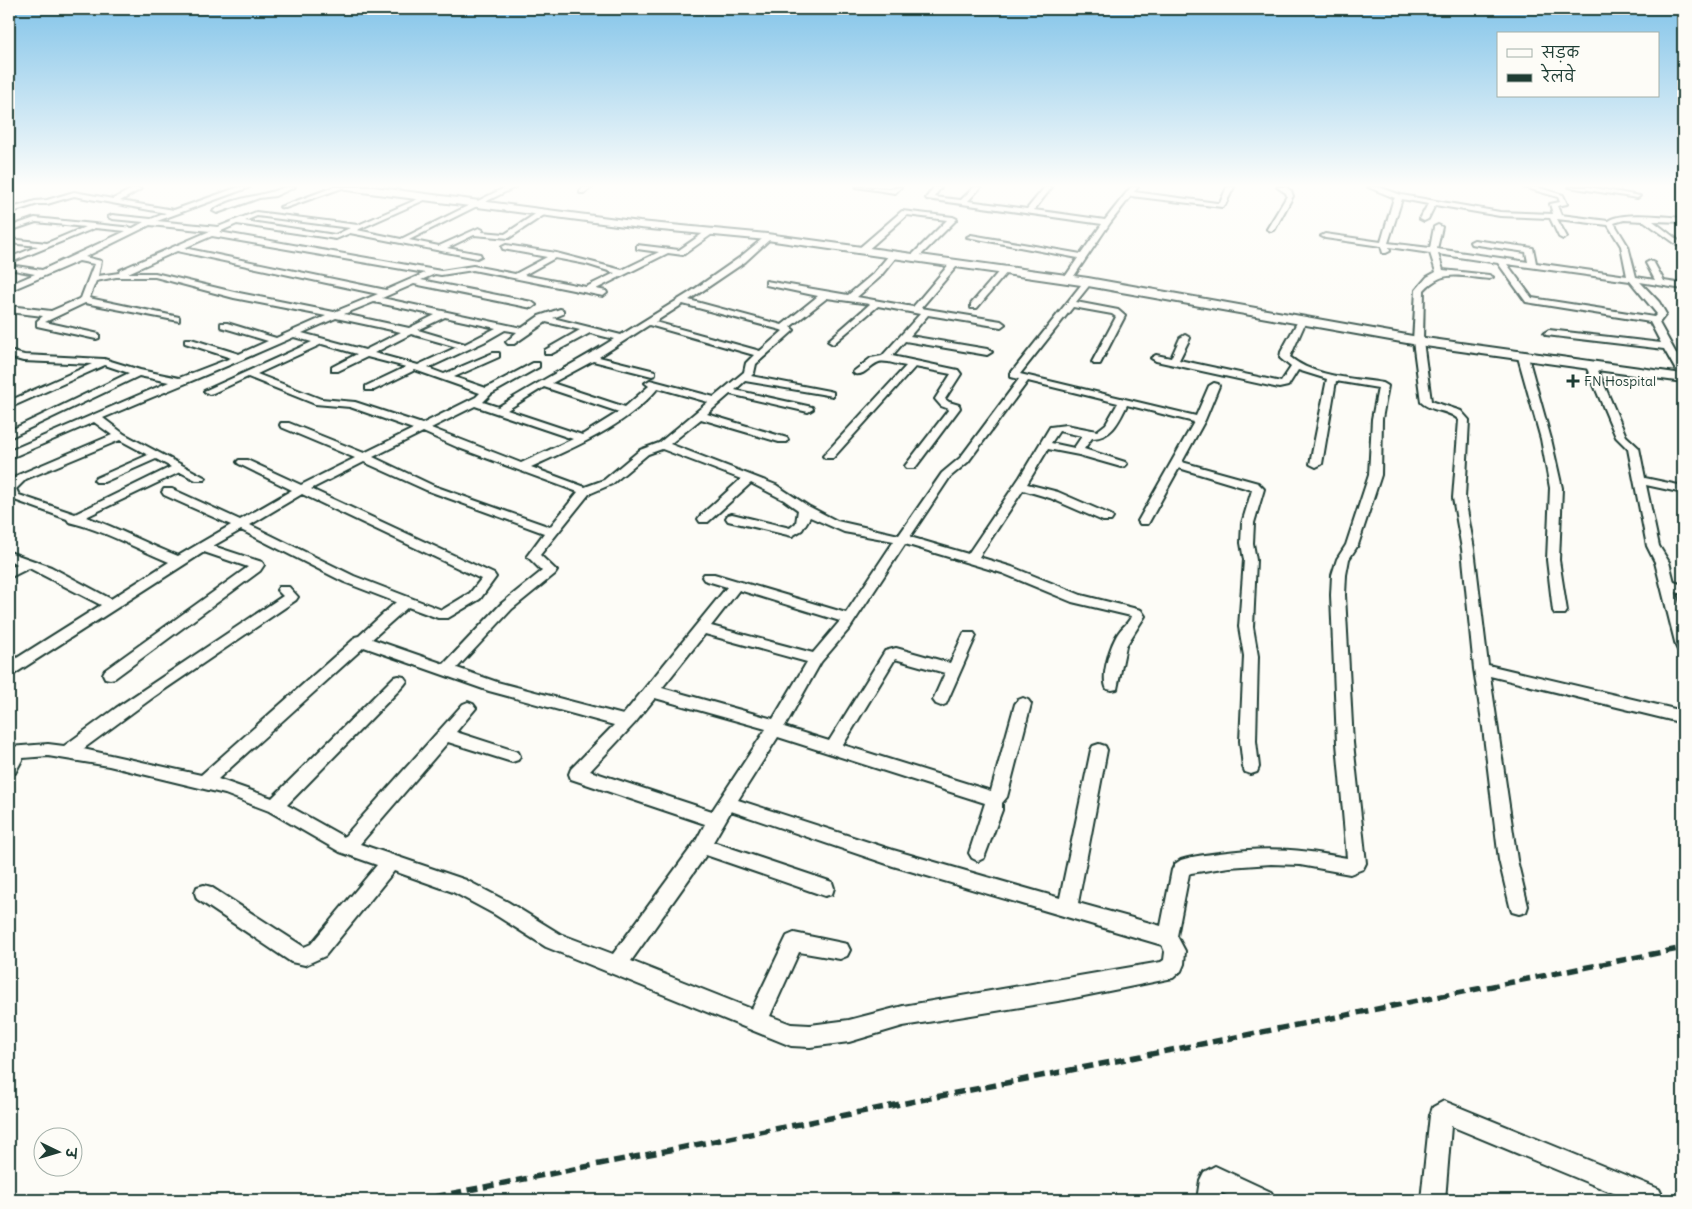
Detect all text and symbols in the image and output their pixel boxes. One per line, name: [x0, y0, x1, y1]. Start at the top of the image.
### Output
legend: [1497, 32, 1660, 98]
text: सड़क: [1541, 43, 1580, 63]
text: रेलवे: [1540, 63, 1576, 86]
place label: FN Hospital: [1584, 372, 1656, 390]
marker: FN Hospital: [1566, 374, 1580, 388]
north arrow: [32, 1126, 82, 1176]
text: उ: [61, 1146, 80, 1160]

